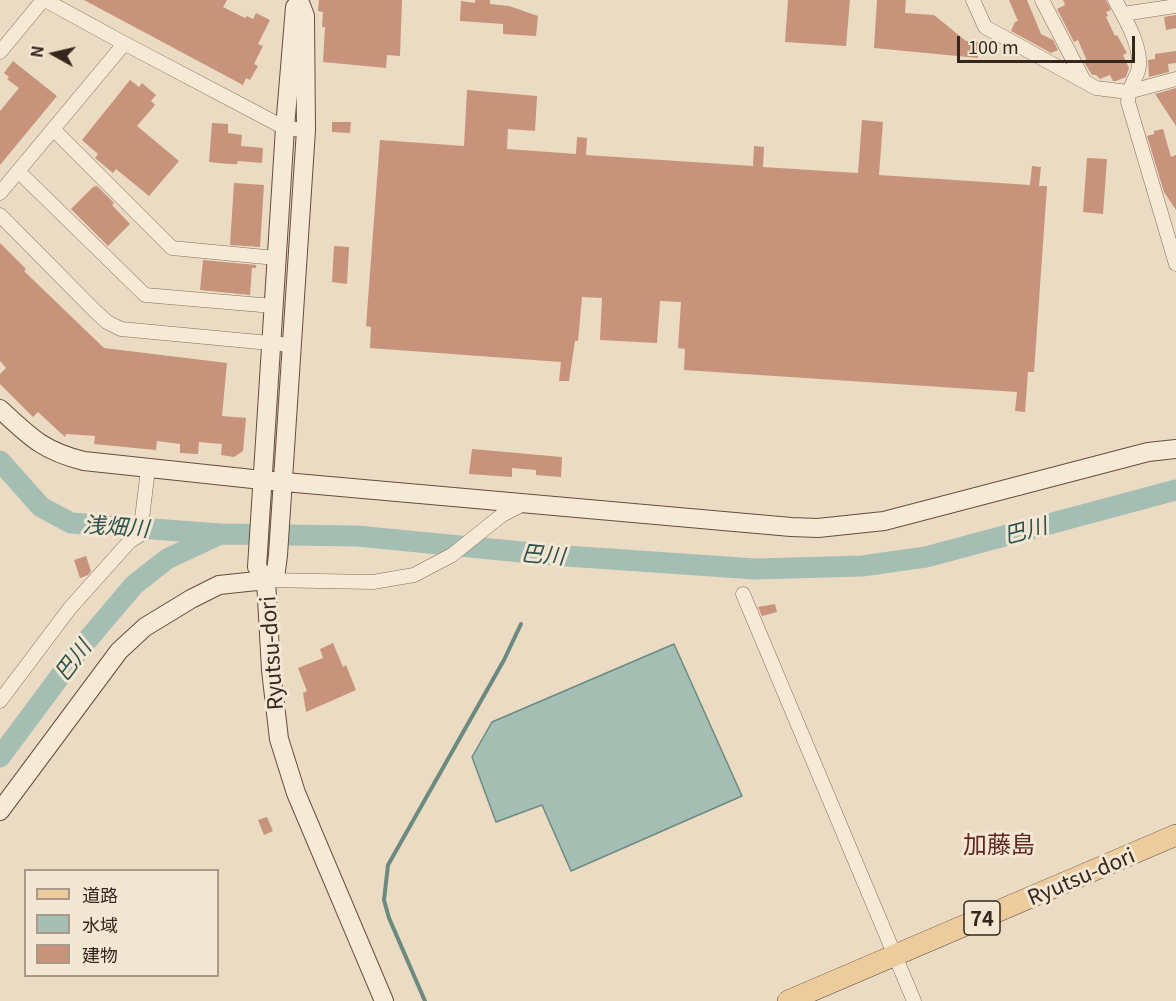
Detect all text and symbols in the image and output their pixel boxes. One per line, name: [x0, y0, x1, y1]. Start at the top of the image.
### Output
north arrow: [24, 24, 84, 84]
scale bar: [960, 24, 1138, 62]
text: 100 m: [968, 33, 1019, 59]
text: N: [23, 44, 49, 59]
water label: 浅畑川: [82, 511, 150, 541]
water label: 巴川: [1000, 512, 1050, 548]
water label: 巴川: [520, 539, 566, 569]
street label: Ryutsu-dori: [254, 595, 288, 711]
water label: 巴川: [48, 634, 96, 686]
district label: 加藤島: [963, 830, 1035, 858]
street label: Ryutsu-dori: [1024, 842, 1138, 910]
legend: [24, 869, 219, 977]
text: 道路: [82, 881, 118, 907]
road number: 74: [964, 901, 1000, 935]
text: 水域: [82, 911, 118, 937]
text: 建物: [82, 941, 118, 967]

